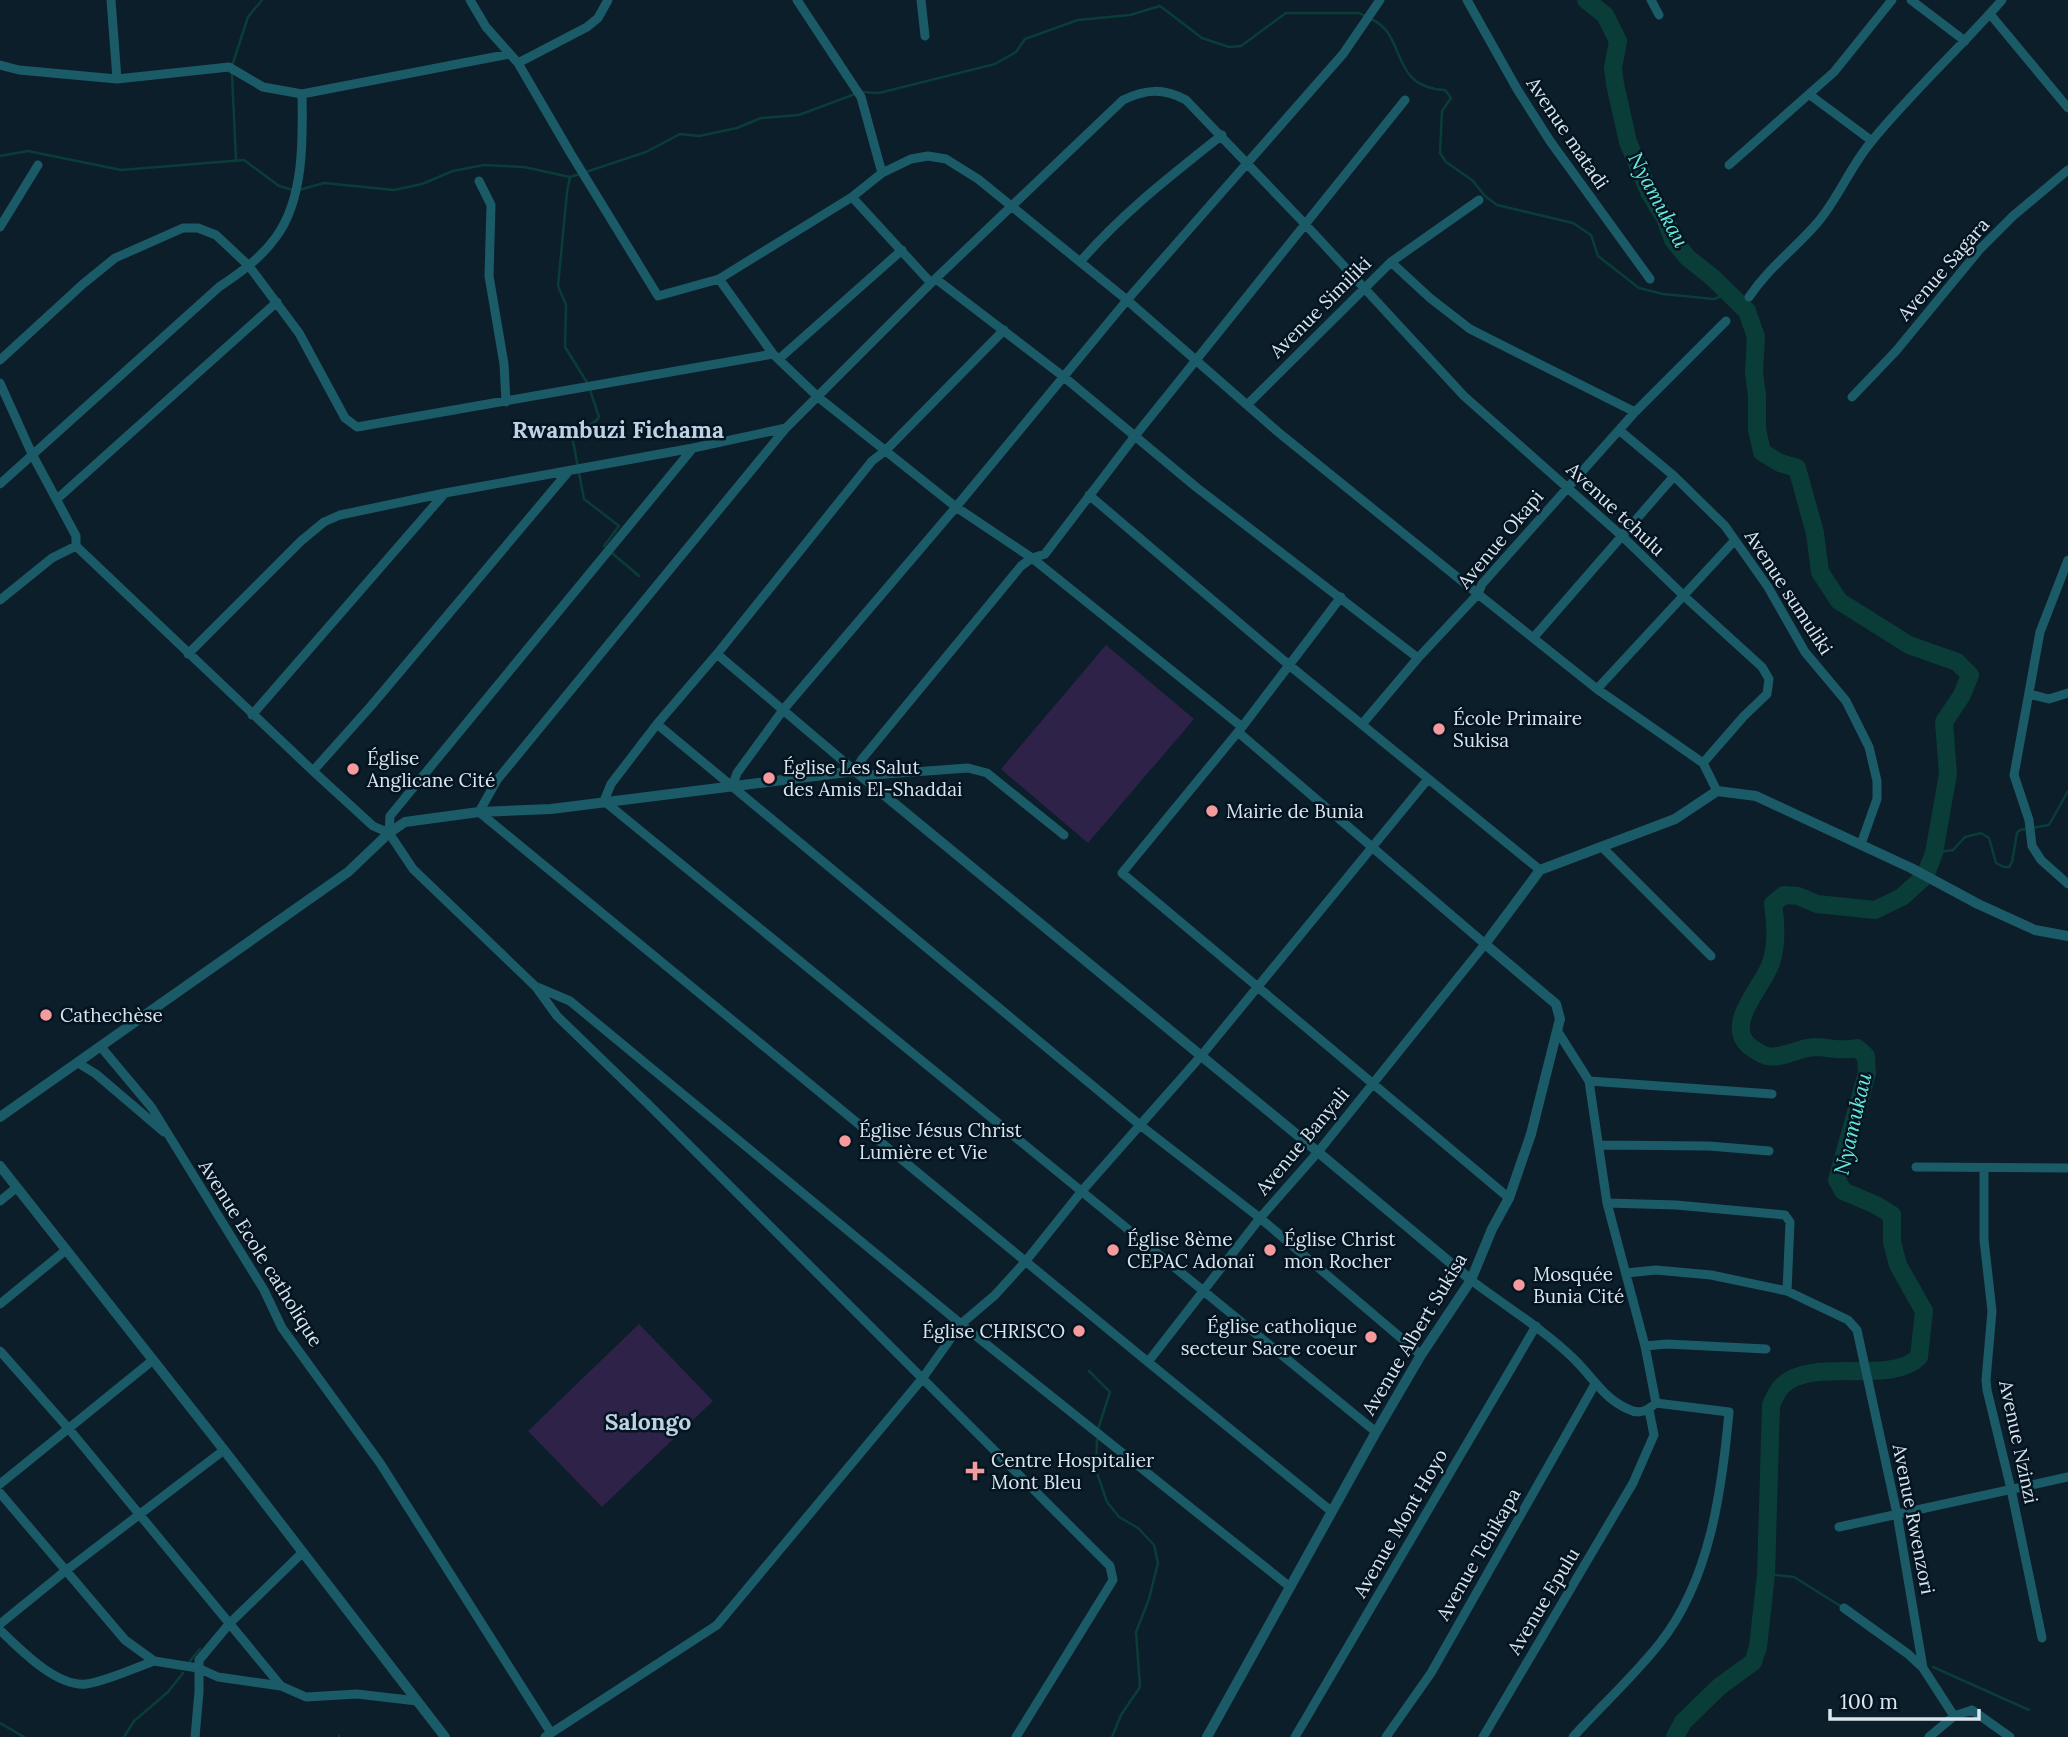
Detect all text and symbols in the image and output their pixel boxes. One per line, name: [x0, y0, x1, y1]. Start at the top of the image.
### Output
street label: Avenue matadi: [1521, 72, 1614, 194]
water label: Nyamukau: [1622, 147, 1695, 253]
street label: Avenue Sagara: [1891, 213, 1994, 326]
street label: Avenue Similiki: [1263, 251, 1376, 364]
district label: Rwambuzi Fichama: [512, 415, 724, 444]
street label: Avenue tchulu: [1561, 457, 1670, 561]
street label: Avenue Okapi: [1451, 485, 1548, 594]
street label: Avenue sumuliki: [1739, 524, 1838, 659]
place label: École Primaire Sukisa: [1453, 706, 1582, 752]
marker: École Primaire Sukisa: [1431, 721, 1447, 737]
place label: Église Anglicane Cité: [366, 746, 495, 792]
place label: Église Les Salut des Amis El-Shaddai: [783, 755, 962, 801]
marker: Église Anglicane Cité: [345, 761, 361, 777]
marker: Église Les Salut des Amis El-Shaddai: [761, 770, 777, 786]
place label: Mairie de Bunia: [1226, 799, 1364, 823]
marker: Mairie de Bunia: [1204, 803, 1220, 819]
place label: Cathechèse: [60, 1003, 163, 1027]
marker: Cathechèse: [38, 1007, 54, 1023]
water label: Nyamukau: [1828, 1070, 1877, 1178]
street label: Avenue Banyali: [1249, 1082, 1354, 1200]
place label: Église Jésus Christ Lumière et Vie: [859, 1118, 1023, 1164]
marker: Église Jésus Christ Lumière et Vie: [837, 1133, 853, 1149]
street label: Avenue Ecole catholique: [193, 1154, 328, 1351]
place label: Église 8ème CEPAC Adonaï: [1127, 1227, 1255, 1273]
place label: Église Christ mon Rocher: [1284, 1227, 1396, 1273]
marker: Église 8ème CEPAC Adonaï: [1105, 1242, 1121, 1258]
marker: Église Christ mon Rocher: [1262, 1242, 1278, 1258]
street label: Avenue Albert Sukisa: [1356, 1248, 1472, 1420]
place label: Mosquée Bunia Cité: [1533, 1262, 1624, 1308]
marker: Mosquée Bunia Cité: [1511, 1277, 1527, 1293]
place label: Église catholique secteur Sacre coeur: [1181, 1314, 1358, 1360]
place label: Église CHRISCO: [922, 1319, 1065, 1343]
marker: Église CHRISCO: [1071, 1323, 1087, 1339]
marker: Église catholique secteur Sacre coeur: [1363, 1329, 1379, 1345]
street label: Avenue Nzinzi: [1994, 1377, 2044, 1506]
district label: Salongo: [605, 1407, 691, 1436]
street label: Avenue Rwenzori: [1887, 1441, 1940, 1596]
street label: Avenue Mont Hoyo: [1347, 1444, 1452, 1603]
place label: Centre Hospitalier Mont Bleu: [991, 1448, 1155, 1494]
marker: Centre Hospitalier Mont Bleu: [965, 1461, 985, 1481]
street label: Avenue Tchikapa: [1430, 1483, 1526, 1625]
street label: Avenue Epulu: [1501, 1543, 1584, 1660]
scale bar: [1830, 1678, 1979, 1722]
text: 100 m: [1840, 1688, 1898, 1715]

